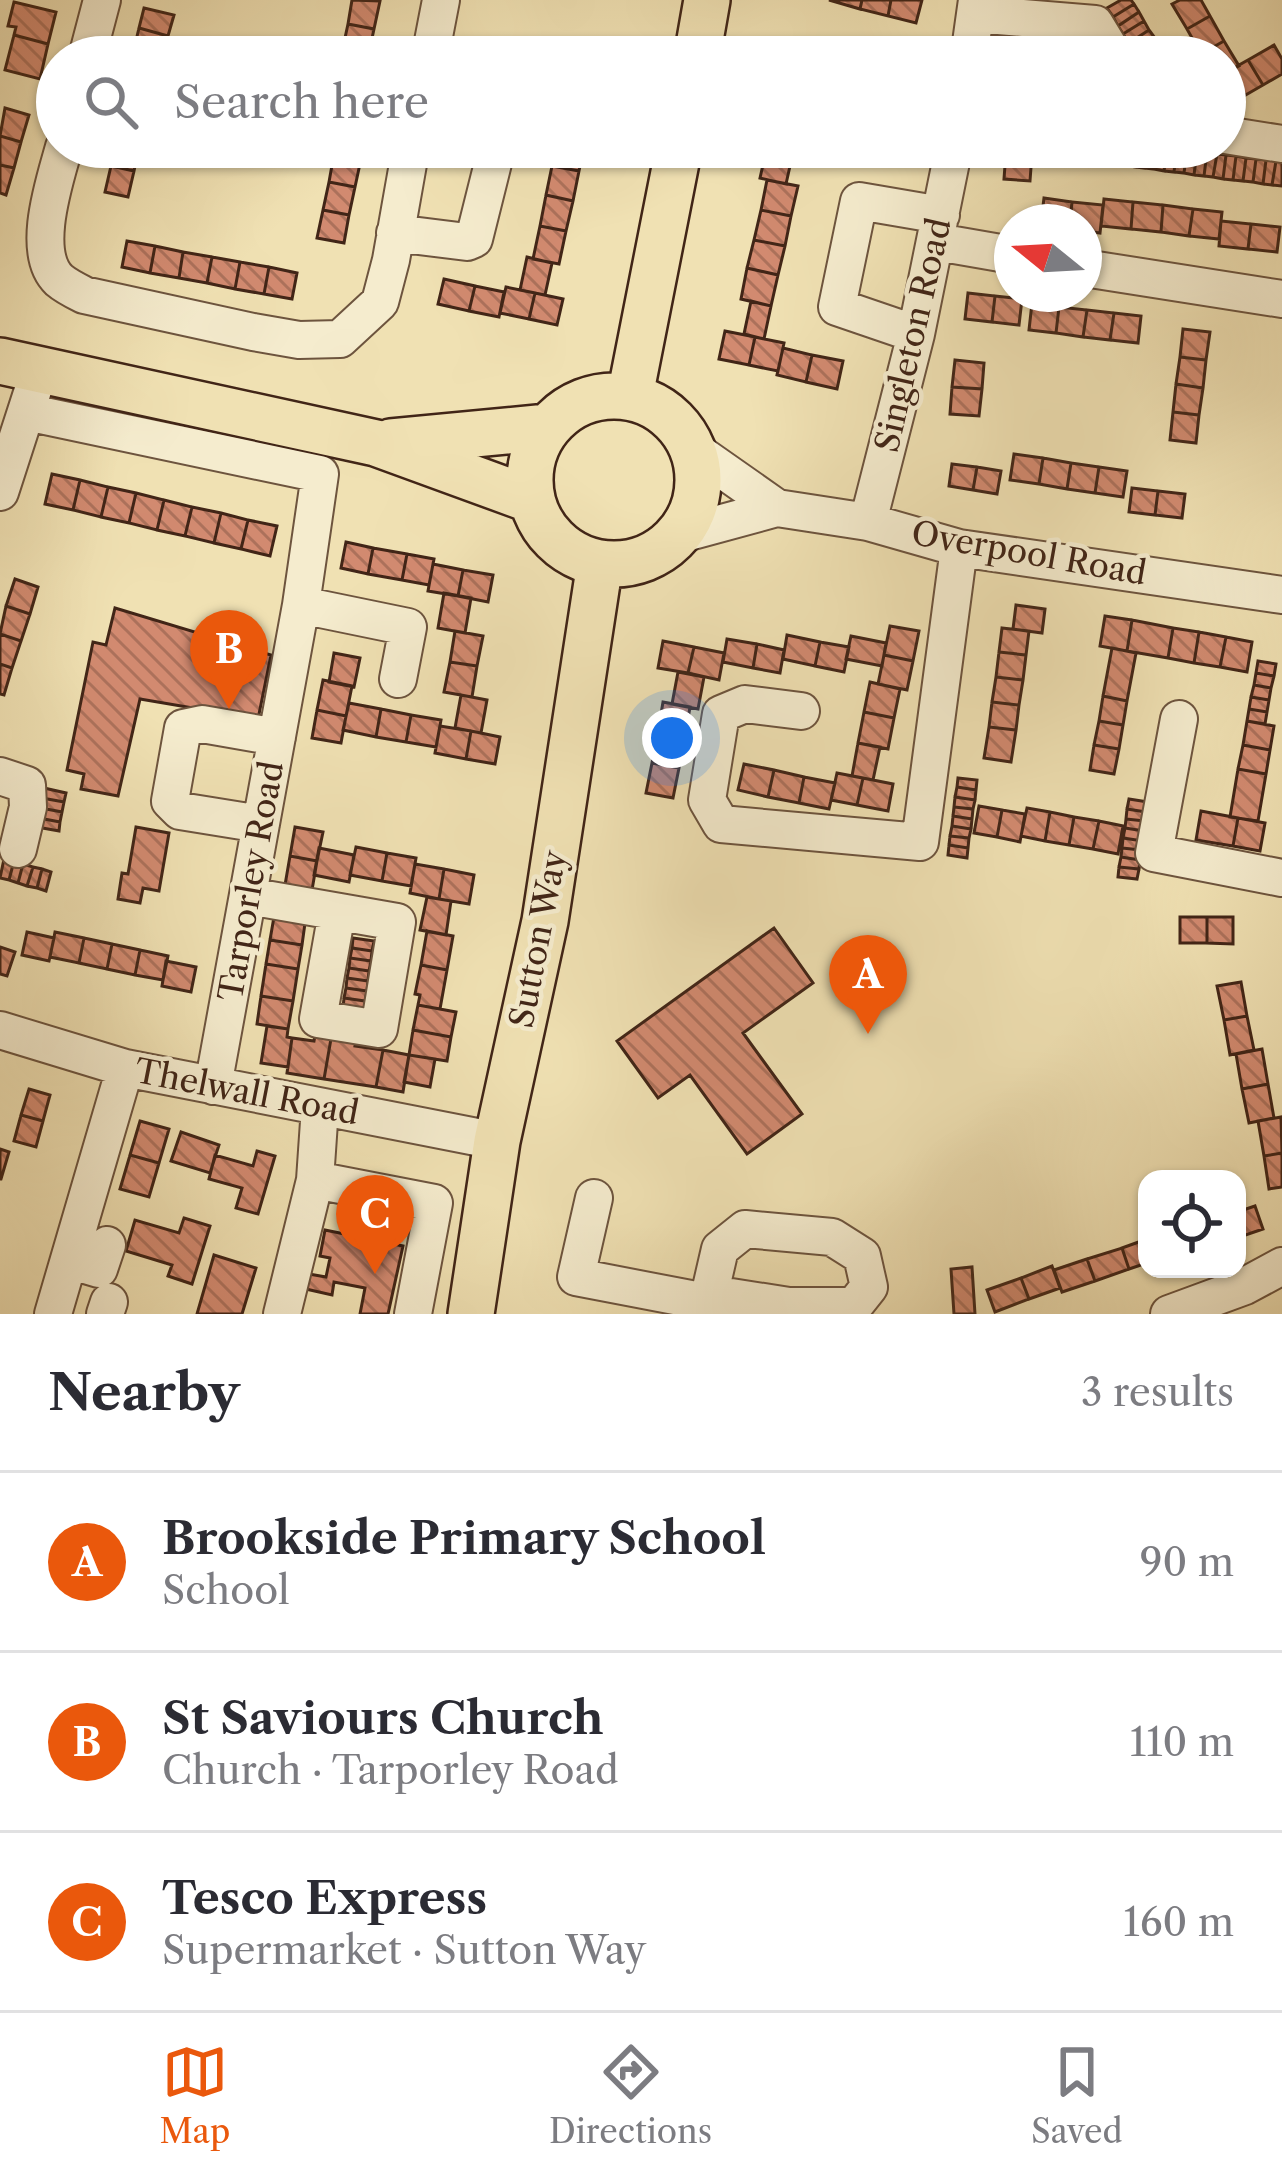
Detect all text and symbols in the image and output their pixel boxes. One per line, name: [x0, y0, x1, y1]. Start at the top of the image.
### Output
search box: [36, 36, 1246, 168]
icon: search: [78, 69, 144, 135]
text: Search here: [174, 74, 429, 130]
north arrow: [994, 204, 1102, 312]
street label: Singleton Road: [866, 214, 960, 456]
street label: Overpool Road: [908, 512, 1150, 594]
pin: B: [190, 610, 268, 709]
your location: [642, 708, 702, 768]
street label: Tarporley Road: [210, 758, 292, 1004]
street label: Sutton Way: [501, 846, 575, 1031]
pin: A: [829, 935, 907, 1034]
street label: Thelwall Road: [132, 1050, 362, 1134]
map controls: [1138, 1170, 1246, 1278]
button: locate: [1138, 1170, 1246, 1278]
pin: C: [336, 1175, 414, 1274]
text: Nearby: [48, 1361, 240, 1423]
text: 3 results: [1081, 1368, 1234, 1416]
text: Brookside Primary School: [162, 1510, 766, 1566]
text: A: [72, 1538, 102, 1586]
text: 90 m: [1140, 1538, 1234, 1586]
text: School: [162, 1566, 290, 1614]
text: St Saviours Church: [162, 1690, 604, 1746]
text: B: [73, 1718, 102, 1766]
text: 110 m: [1130, 1718, 1234, 1766]
text: Church · Tarporley Road: [162, 1746, 619, 1794]
text: Tesco Express: [162, 1870, 487, 1926]
text: C: [71, 1898, 103, 1946]
text: 160 m: [1123, 1898, 1234, 1946]
text: Supermarket · Sutton Way: [162, 1926, 646, 1974]
tab: Map: [159, 2039, 230, 2152]
tab: Directions: [549, 2039, 712, 2152]
tab: Saved: [1031, 2039, 1123, 2152]

